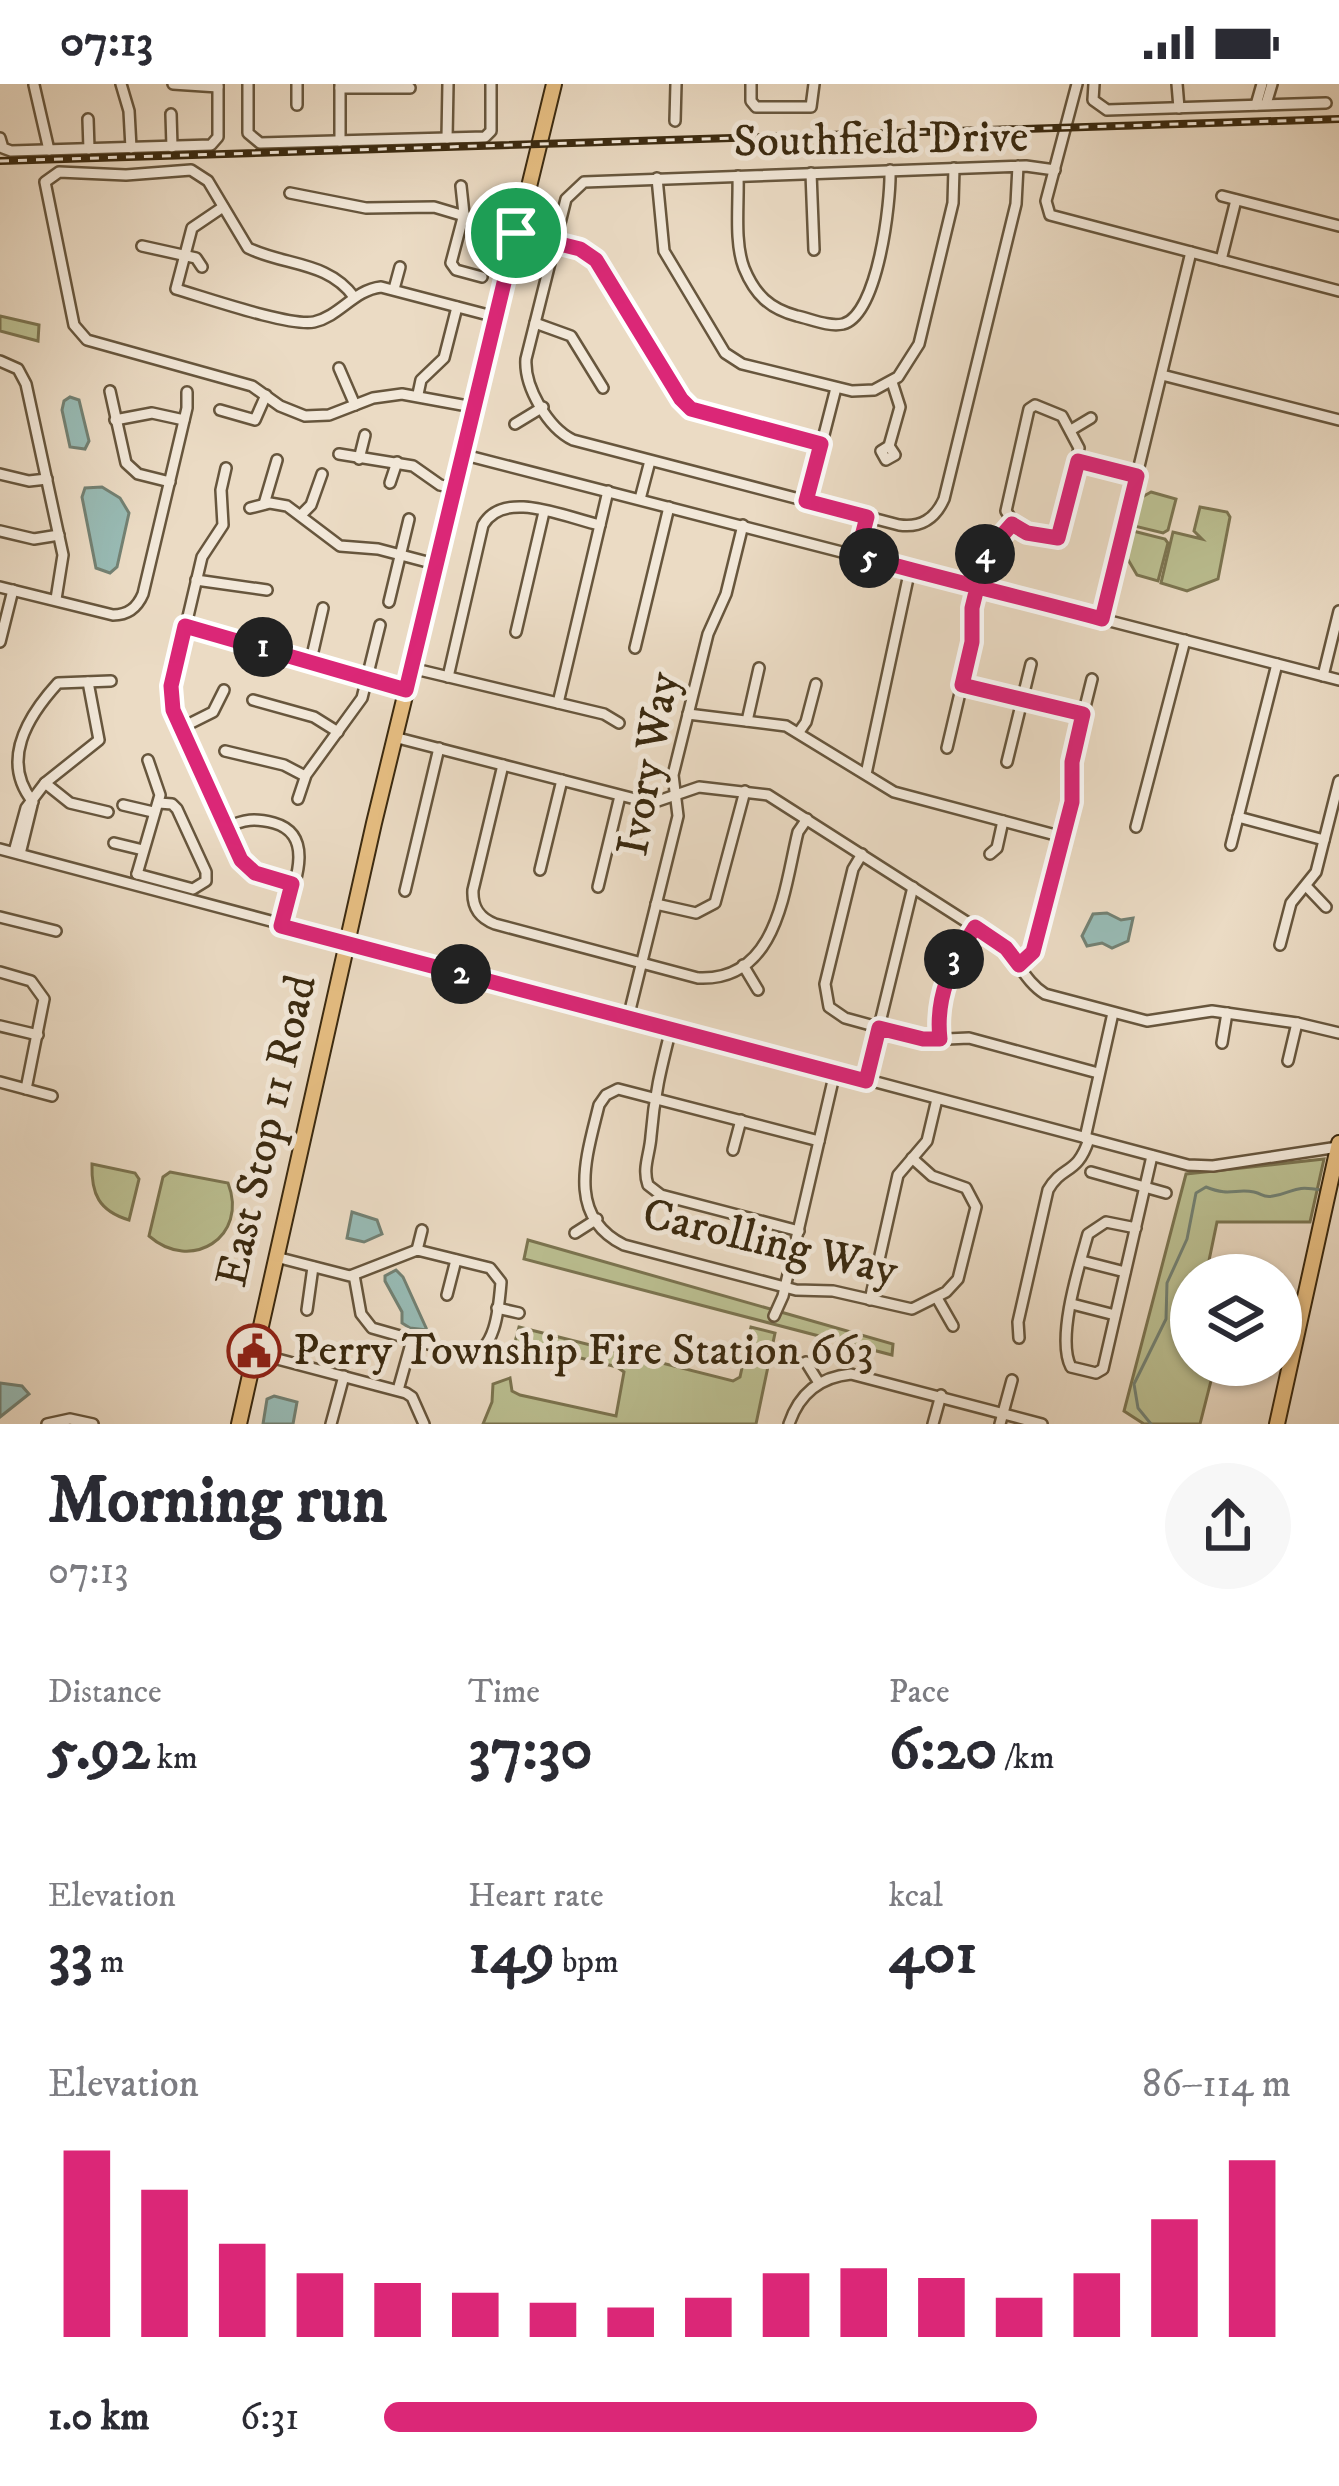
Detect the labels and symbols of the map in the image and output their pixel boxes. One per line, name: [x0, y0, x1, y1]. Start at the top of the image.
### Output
street label: Southfield Drive: [733, 109, 1029, 171]
pin: [465, 182, 567, 284]
pin: 4: [955, 524, 1015, 584]
pin: 5: [839, 528, 899, 588]
pin: 1: [233, 617, 293, 677]
street label: Ivory Way: [605, 667, 693, 860]
pin: 3: [924, 929, 984, 989]
pin: 2: [431, 944, 491, 1004]
street label: East Stop 11 Road: [204, 969, 330, 1292]
street label: Carolling Way: [637, 1186, 904, 1300]
public building icon: Perry Township Fire Station 663: [226, 1323, 282, 1379]
place label: Perry Township Fire Station 663: [293, 1323, 874, 1379]

